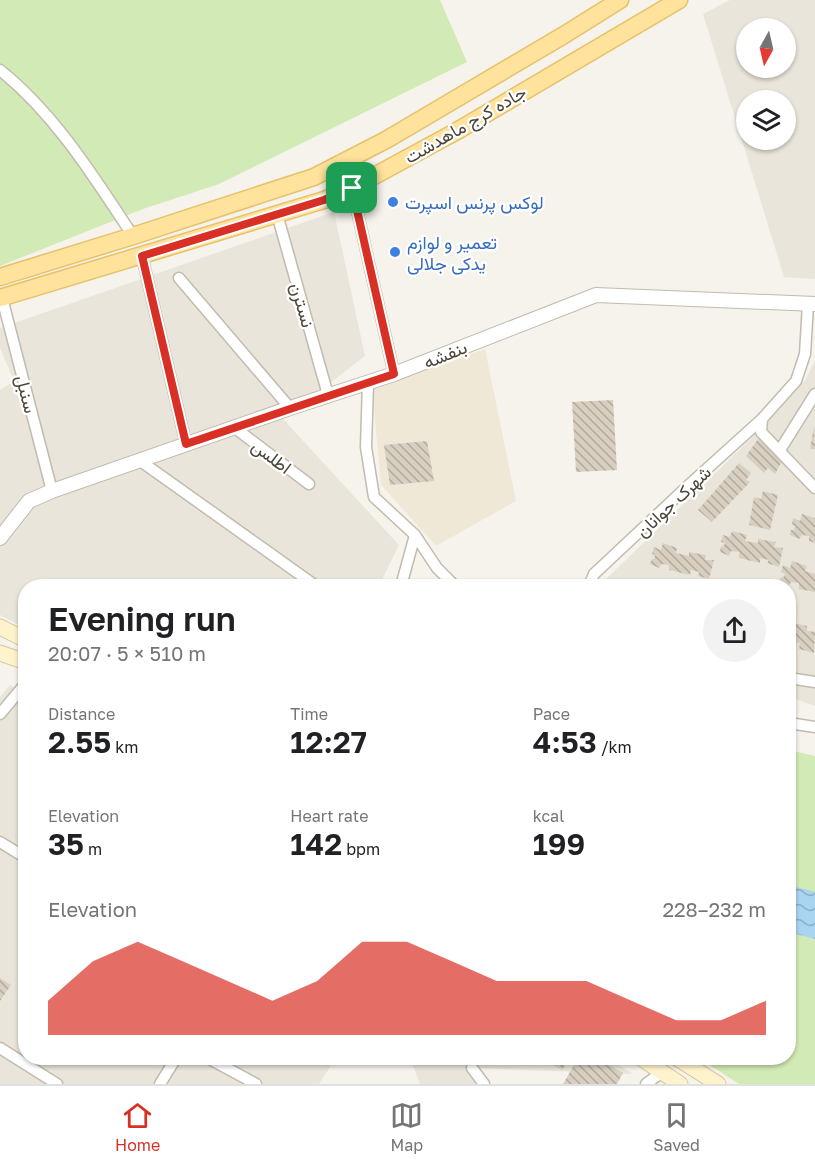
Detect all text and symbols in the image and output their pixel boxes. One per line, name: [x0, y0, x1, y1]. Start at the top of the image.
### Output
north arrow: [736, 18, 796, 78]
map controls: [736, 18, 796, 150]
street label: جاده کرج ماهدشت: [400, 80, 531, 170]
button: layers: [736, 90, 796, 150]
pin: [326, 162, 377, 213]
icon: arrive: [335, 171, 368, 204]
place label: لوکس پرنس اسپرت: [405, 191, 544, 215]
marker: لوکس پرنس اسپرت: [386, 195, 400, 209]
place label: تعمیر و لوازم یدکی جلالی: [407, 231, 497, 275]
marker: تعمیر و لوازم یدکی جلالی: [388, 245, 402, 259]
street label: نسترن: [285, 280, 320, 330]
street label: بنفشه: [420, 335, 470, 373]
street label: سنبل: [11, 373, 42, 416]
street label: اطلس: [247, 434, 296, 479]
street label: شهرک جوانان: [631, 461, 716, 542]
text: Evening run: [48, 599, 236, 638]
button: share: [703, 599, 766, 662]
text: 20:07 · 5 × 510 m: [48, 641, 206, 665]
text: Distance: [48, 704, 115, 724]
text: Time: [290, 704, 328, 724]
text: Pace: [533, 704, 570, 724]
text: 2.55: [48, 724, 111, 760]
text: 12:27: [290, 724, 367, 760]
text: 4:53: [533, 724, 597, 760]
text: km: [111, 737, 138, 757]
text: /km: [597, 737, 632, 757]
text: Elevation: [48, 806, 119, 826]
text: Heart rate: [290, 806, 368, 826]
text: kcal: [533, 806, 564, 826]
text: 35: [48, 826, 84, 862]
text: 142: [290, 826, 342, 862]
text: 199: [533, 826, 585, 862]
text: m: [84, 839, 102, 859]
text: bpm: [342, 839, 380, 859]
text: Elevation: [48, 897, 137, 921]
text: 228–232 m: [662, 897, 766, 921]
tab: Home: [115, 1099, 160, 1155]
tab: Map: [390, 1099, 423, 1155]
tab: Saved: [653, 1099, 700, 1155]

